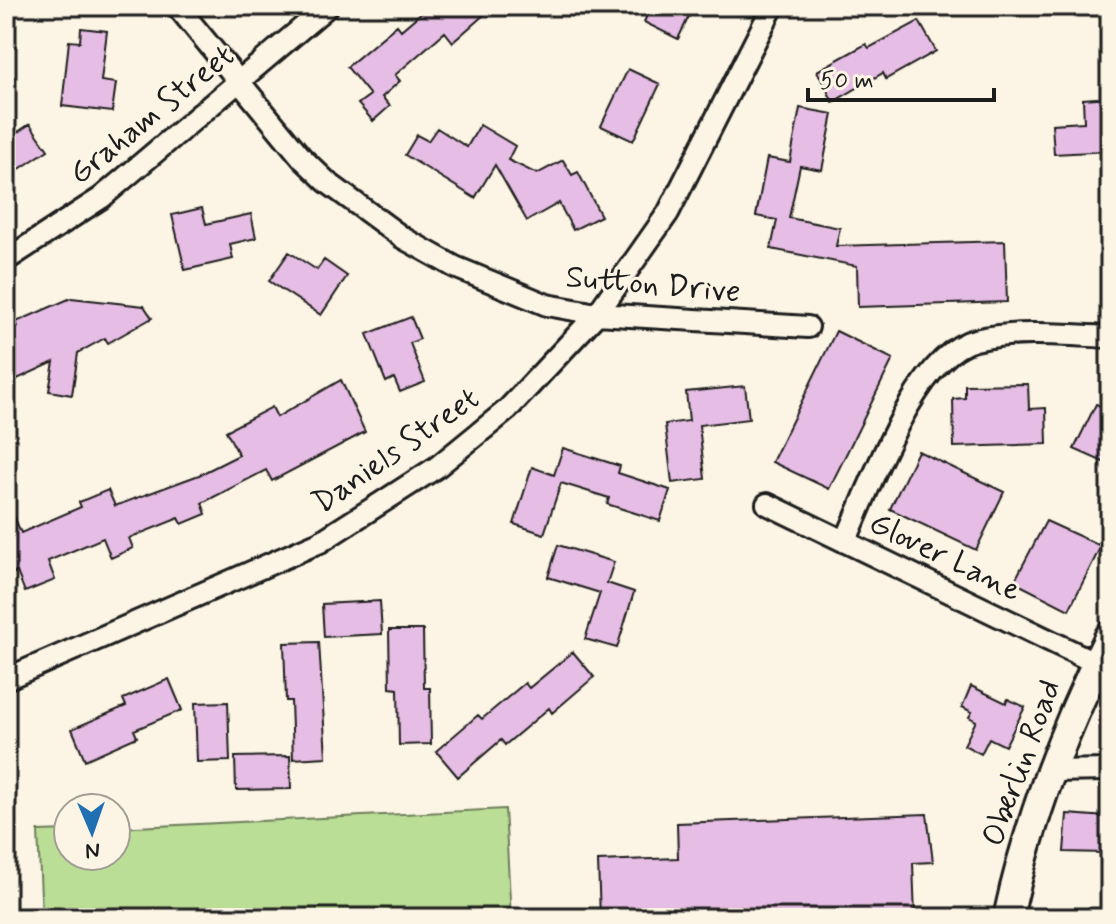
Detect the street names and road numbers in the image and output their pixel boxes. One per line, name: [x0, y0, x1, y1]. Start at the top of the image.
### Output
street label: Graham Street: [61, 35, 243, 195]
street label: Sutton Drive: [564, 256, 742, 314]
street label: Daniels Street: [304, 378, 488, 524]
street label: Glover Lane: [862, 502, 1028, 612]
street label: Oberlin Road: [972, 674, 1072, 852]

